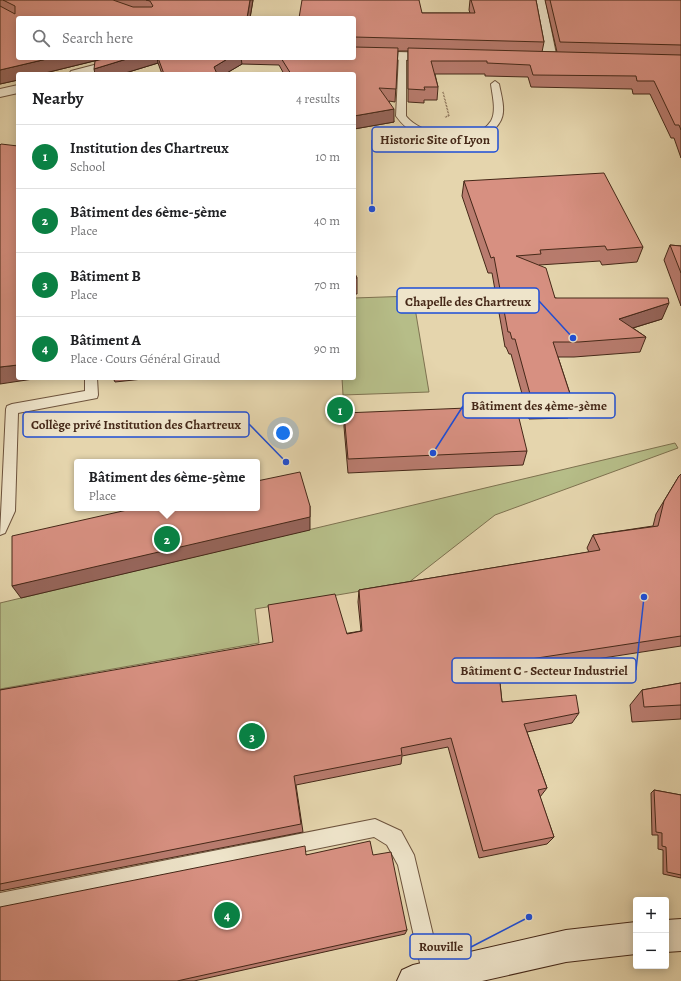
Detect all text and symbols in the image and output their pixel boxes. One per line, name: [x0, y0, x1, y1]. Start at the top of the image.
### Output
search box: [16, 16, 356, 60]
icon: search: [30, 27, 52, 49]
text: Search here: [62, 28, 133, 48]
text: Nearby: [32, 87, 83, 110]
text: 4 results: [296, 90, 340, 107]
callout: Historic Site of Lyon: [372, 127, 498, 152]
text: Historic Site of Lyon: [380, 131, 491, 148]
text: Institution des Chartreux: [70, 138, 229, 158]
text: 1: [43, 148, 47, 165]
text: 10 m: [315, 148, 340, 165]
text: School: [70, 158, 105, 175]
text: Bâtiment des 6ème-5ème: [70, 202, 227, 222]
text: 2: [42, 212, 48, 229]
text: 40 m: [314, 212, 340, 229]
text: Place: [70, 222, 98, 239]
text: Bâtiment B: [70, 266, 141, 286]
text: 3: [42, 276, 48, 293]
text: 70 m: [314, 276, 340, 293]
text: Place: [70, 286, 98, 303]
callout: Chapelle des Chartreux: [397, 288, 539, 313]
text: Chapelle des Chartreux: [405, 293, 531, 310]
text: Bâtiment A: [70, 330, 141, 350]
text: 4: [42, 340, 48, 357]
text: 90 m: [314, 340, 340, 357]
text: Place · Cours Général Giraud: [70, 350, 220, 367]
callout: Bâtiment des 4ème-3ème: [463, 393, 615, 418]
pin: 1: [327, 395, 353, 425]
text: Bâtiment des 4ème-3ème: [471, 397, 607, 414]
callout: Collège privé Institution des Chartreux: [23, 412, 249, 437]
text: Collège privé Institution des Chartreux: [31, 416, 242, 433]
your location: [273, 423, 293, 443]
popup: [74, 459, 260, 511]
text: Bâtiment des 6ème-5ème: [89, 467, 245, 487]
text: Place: [89, 487, 116, 504]
pin: 2: [154, 524, 180, 554]
callout: Bâtiment C - Secteur Industriel: [452, 658, 636, 683]
text: Bâtiment C - Secteur Industriel: [460, 662, 628, 679]
pin: 3: [239, 721, 265, 751]
map controls: [633, 897, 669, 969]
button: +: [633, 897, 669, 933]
pin: 4: [214, 900, 240, 930]
button: −: [633, 933, 669, 969]
callout: Rouville: [410, 934, 471, 959]
text: Rouville: [419, 938, 463, 955]

